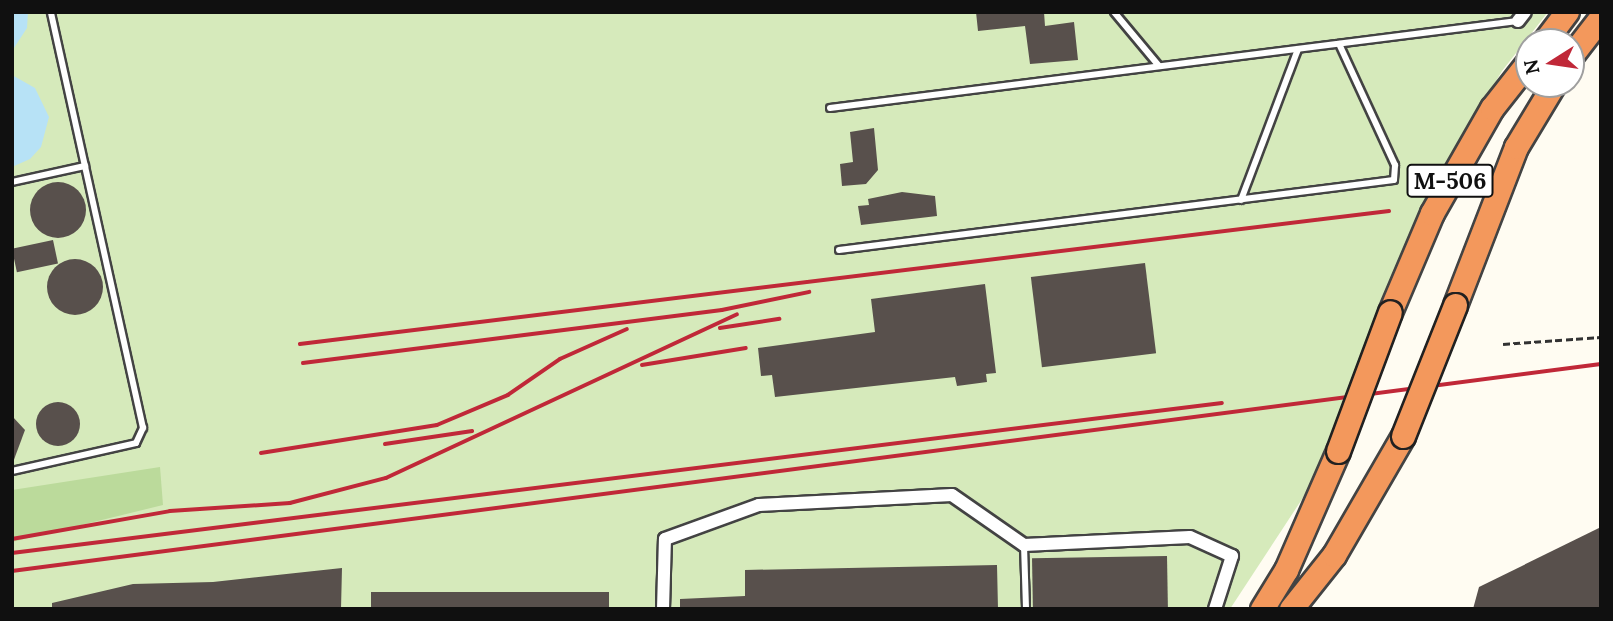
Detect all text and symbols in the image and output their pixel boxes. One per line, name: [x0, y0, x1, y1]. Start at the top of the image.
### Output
north arrow: [1515, 28, 1585, 98]
text: N: [1518, 57, 1545, 77]
road number: M-506: [1406, 162, 1494, 200]

